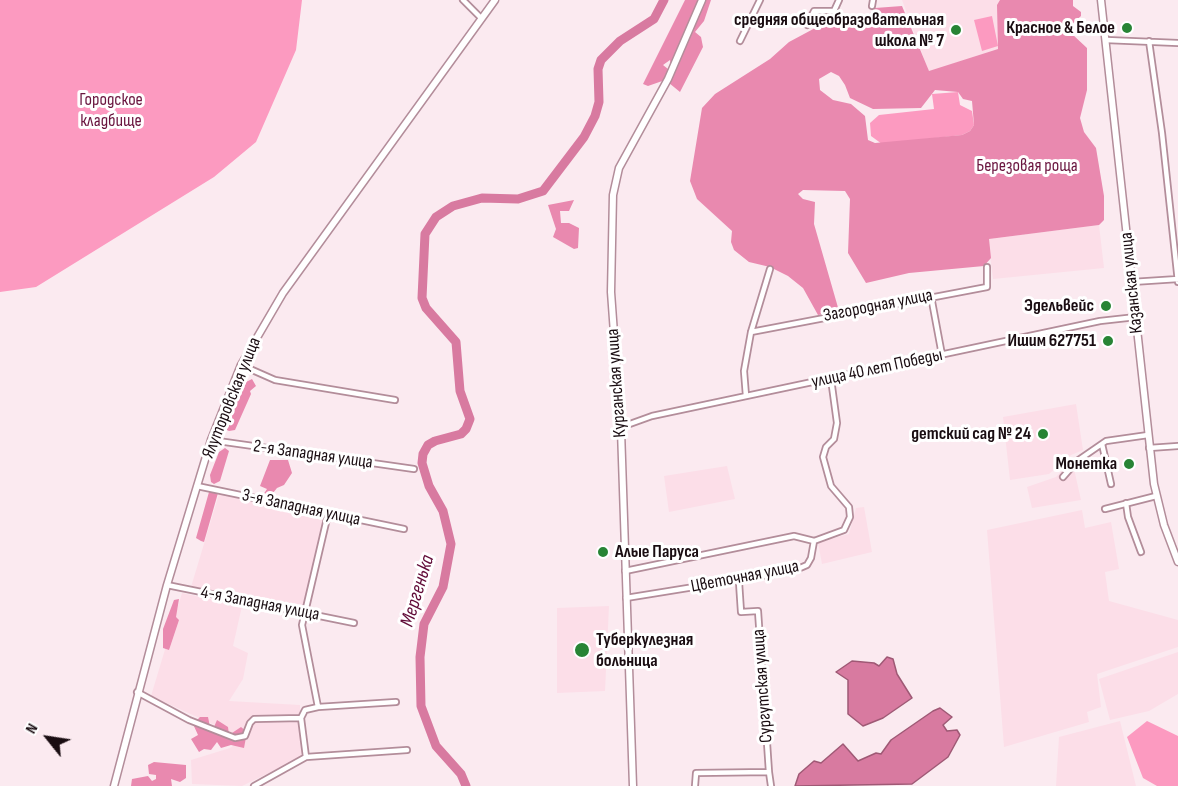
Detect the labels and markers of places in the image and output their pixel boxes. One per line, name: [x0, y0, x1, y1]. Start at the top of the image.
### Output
place label: средняя общеобразовательная школа № 7: [734, 9, 944, 52]
place label: Красное & Белое: [1006, 17, 1115, 39]
marker: Красное & Белое: [1120, 21, 1134, 35]
marker: средняя общеобразовательная школа № 7: [949, 23, 963, 37]
place label: Эдельвейс: [1024, 295, 1094, 317]
marker: Эдельвейс: [1099, 299, 1113, 313]
place label: Ишим 627751: [1007, 330, 1096, 352]
marker: Ишим 627751: [1101, 334, 1115, 348]
place label: детский сад № 24: [911, 423, 1031, 445]
marker: детский сад № 24: [1036, 427, 1050, 441]
place label: Монетка: [1055, 453, 1117, 475]
marker: Монетка: [1122, 457, 1136, 471]
place label: Алые Паруса: [615, 541, 699, 563]
marker: Алые Паруса: [596, 545, 610, 559]
place label: Туберкулезная больница: [596, 629, 693, 672]
marker: Туберкулезная больница: [573, 641, 591, 659]

